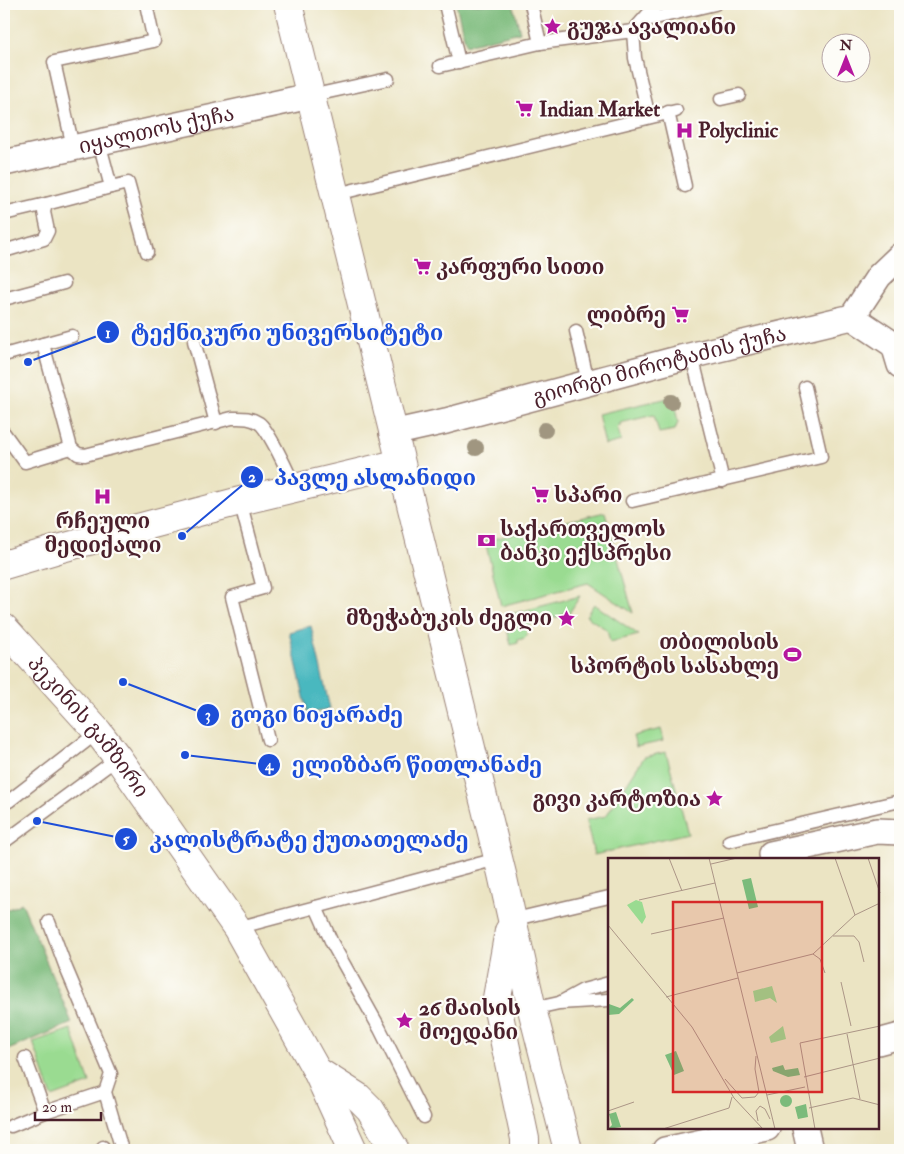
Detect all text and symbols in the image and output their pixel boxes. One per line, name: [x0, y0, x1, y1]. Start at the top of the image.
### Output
place label: გუჯა ავალიანი: [567, 14, 736, 41]
place icon: გუჯა ავალიანი: [543, 17, 563, 37]
north arrow: [822, 32, 872, 82]
text: N: [839, 37, 853, 54]
place label: Indian Market: [539, 96, 660, 123]
street label: იყალთოს ქუჩა: [76, 99, 237, 160]
supermarket icon: Indian Market: [515, 99, 535, 119]
place label: Polyclinic: [698, 117, 779, 144]
hospital icon: Polyclinic: [674, 120, 694, 140]
place label: კარფური სითი: [436, 254, 604, 281]
supermarket icon: კარფური სითი: [412, 257, 432, 277]
place label: ლიბრე: [587, 302, 666, 329]
supermarket icon: ლიბრე: [670, 305, 690, 325]
callout: ტექნიკური უნივერსიტეტი: [96, 314, 453, 351]
text: ტექნიკური უნივერსიტეტი: [131, 319, 443, 347]
street label: გიორგი მიროტაძის ქუჩა: [530, 320, 789, 411]
text: 1: [105, 324, 111, 343]
callout: პავლე ასლანიდი: [239, 458, 486, 495]
text: პავლე ასლანიდი: [274, 464, 476, 492]
text: 2: [248, 468, 256, 487]
place label: სპარი: [554, 482, 622, 509]
supermarket icon: სპარი: [530, 485, 550, 505]
hospital icon: რჩეული მედიქალი: [93, 486, 113, 506]
place label: რჩეული მედიქალი: [45, 508, 161, 559]
place label: საქართველოს ბანკი ექსპრესი: [500, 516, 672, 567]
bank icon: საქართველოს ბანკი ექსპრესი: [476, 531, 496, 551]
place label: მზეჭაბუკის ძეგლი: [346, 605, 552, 632]
place icon: მზეჭაბუკის ძეგლი: [556, 608, 576, 628]
place label: თბილისის სპორტის სასახლე: [570, 629, 779, 680]
sports icon: თბილისის სპორტის სასახლე: [783, 644, 803, 664]
street label: პეკინის გამზირი: [22, 650, 155, 803]
callout: გოგი ნიჟარაძე: [196, 696, 413, 733]
text: გოგი ნიჟარაძე: [231, 701, 403, 729]
text: 3: [205, 706, 211, 725]
callout: ელიზბარ წითლანაძე: [256, 746, 552, 783]
text: ელიზბარ წითლანაძე: [292, 751, 542, 779]
text: 4: [264, 756, 274, 775]
place label: გივი კარტოზია: [532, 786, 701, 813]
place icon: გივი კარტოზია: [705, 789, 725, 809]
callout: კალისტრატე ქუთათელაძე: [114, 821, 478, 858]
text: კალისტრატე ქუთათელაძე: [149, 826, 469, 854]
text: 5: [123, 830, 130, 849]
inset map: [608, 858, 879, 1129]
place label: 26 მაისის მოედანი: [419, 995, 521, 1046]
place icon: 26 მაისის მოედანი: [395, 1010, 415, 1030]
scale bar: [35, 1089, 101, 1121]
text: 20 m: [42, 1098, 72, 1117]

